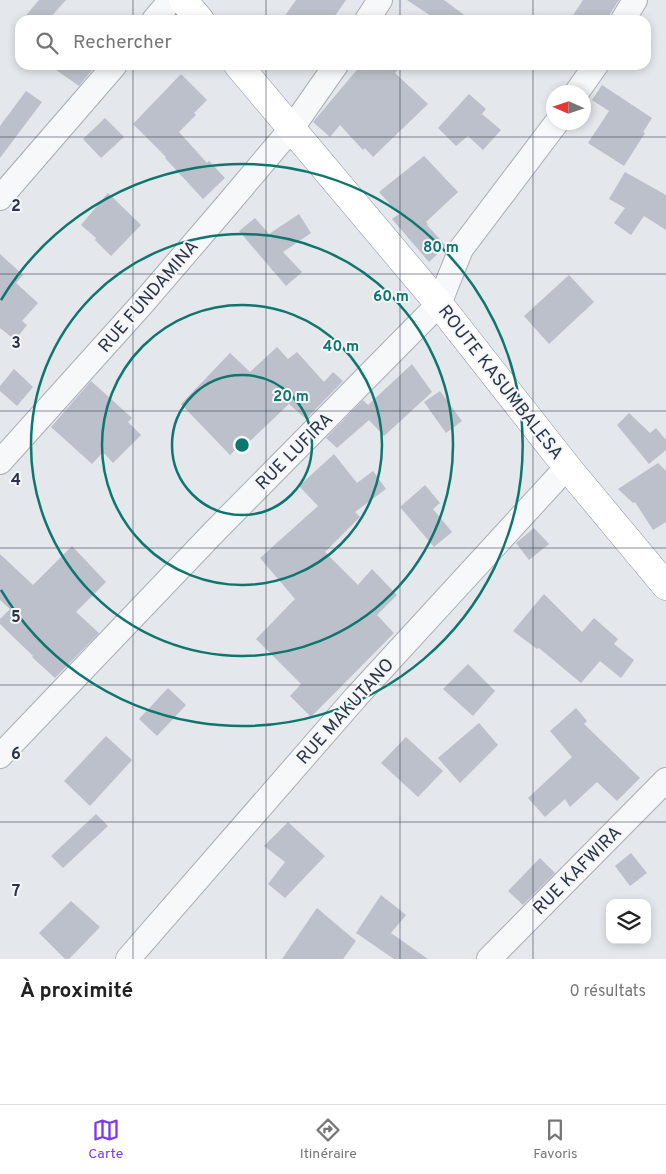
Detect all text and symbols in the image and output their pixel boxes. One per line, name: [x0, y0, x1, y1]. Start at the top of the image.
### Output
search box: [15, 15, 651, 70]
icon: search: [33, 29, 61, 57]
text: Rechercher: [73, 31, 172, 55]
north arrow: [546, 85, 591, 130]
text: 2: [11, 197, 21, 217]
street label: RUE FUNDAMINA: [94, 236, 204, 358]
text: 80 m: [423, 239, 459, 258]
text: 60 m: [373, 288, 409, 307]
street label: ROUTE KASUMBALESA: [432, 301, 568, 465]
text: 3: [11, 334, 21, 354]
text: 40 m: [323, 338, 359, 357]
text: 20 m: [273, 388, 309, 407]
street label: RUE LUFIRA: [251, 408, 339, 496]
centre of rings: [233, 436, 251, 454]
text: 4: [11, 471, 21, 491]
text: 5: [11, 608, 21, 628]
street label: RUE MAKUTANO: [292, 654, 400, 770]
text: 6: [11, 745, 21, 765]
street label: RUE KAFWIRA: [529, 822, 627, 920]
text: 7: [12, 882, 20, 902]
map controls: [606, 899, 651, 944]
button: layers: [606, 899, 651, 944]
text: À proximité: [20, 978, 133, 1005]
text: 0 résultats: [570, 982, 646, 1002]
tab: Carte: [88, 1116, 123, 1163]
tab: Itinéraire: [300, 1116, 357, 1163]
tab: Favoris: [533, 1116, 578, 1163]

